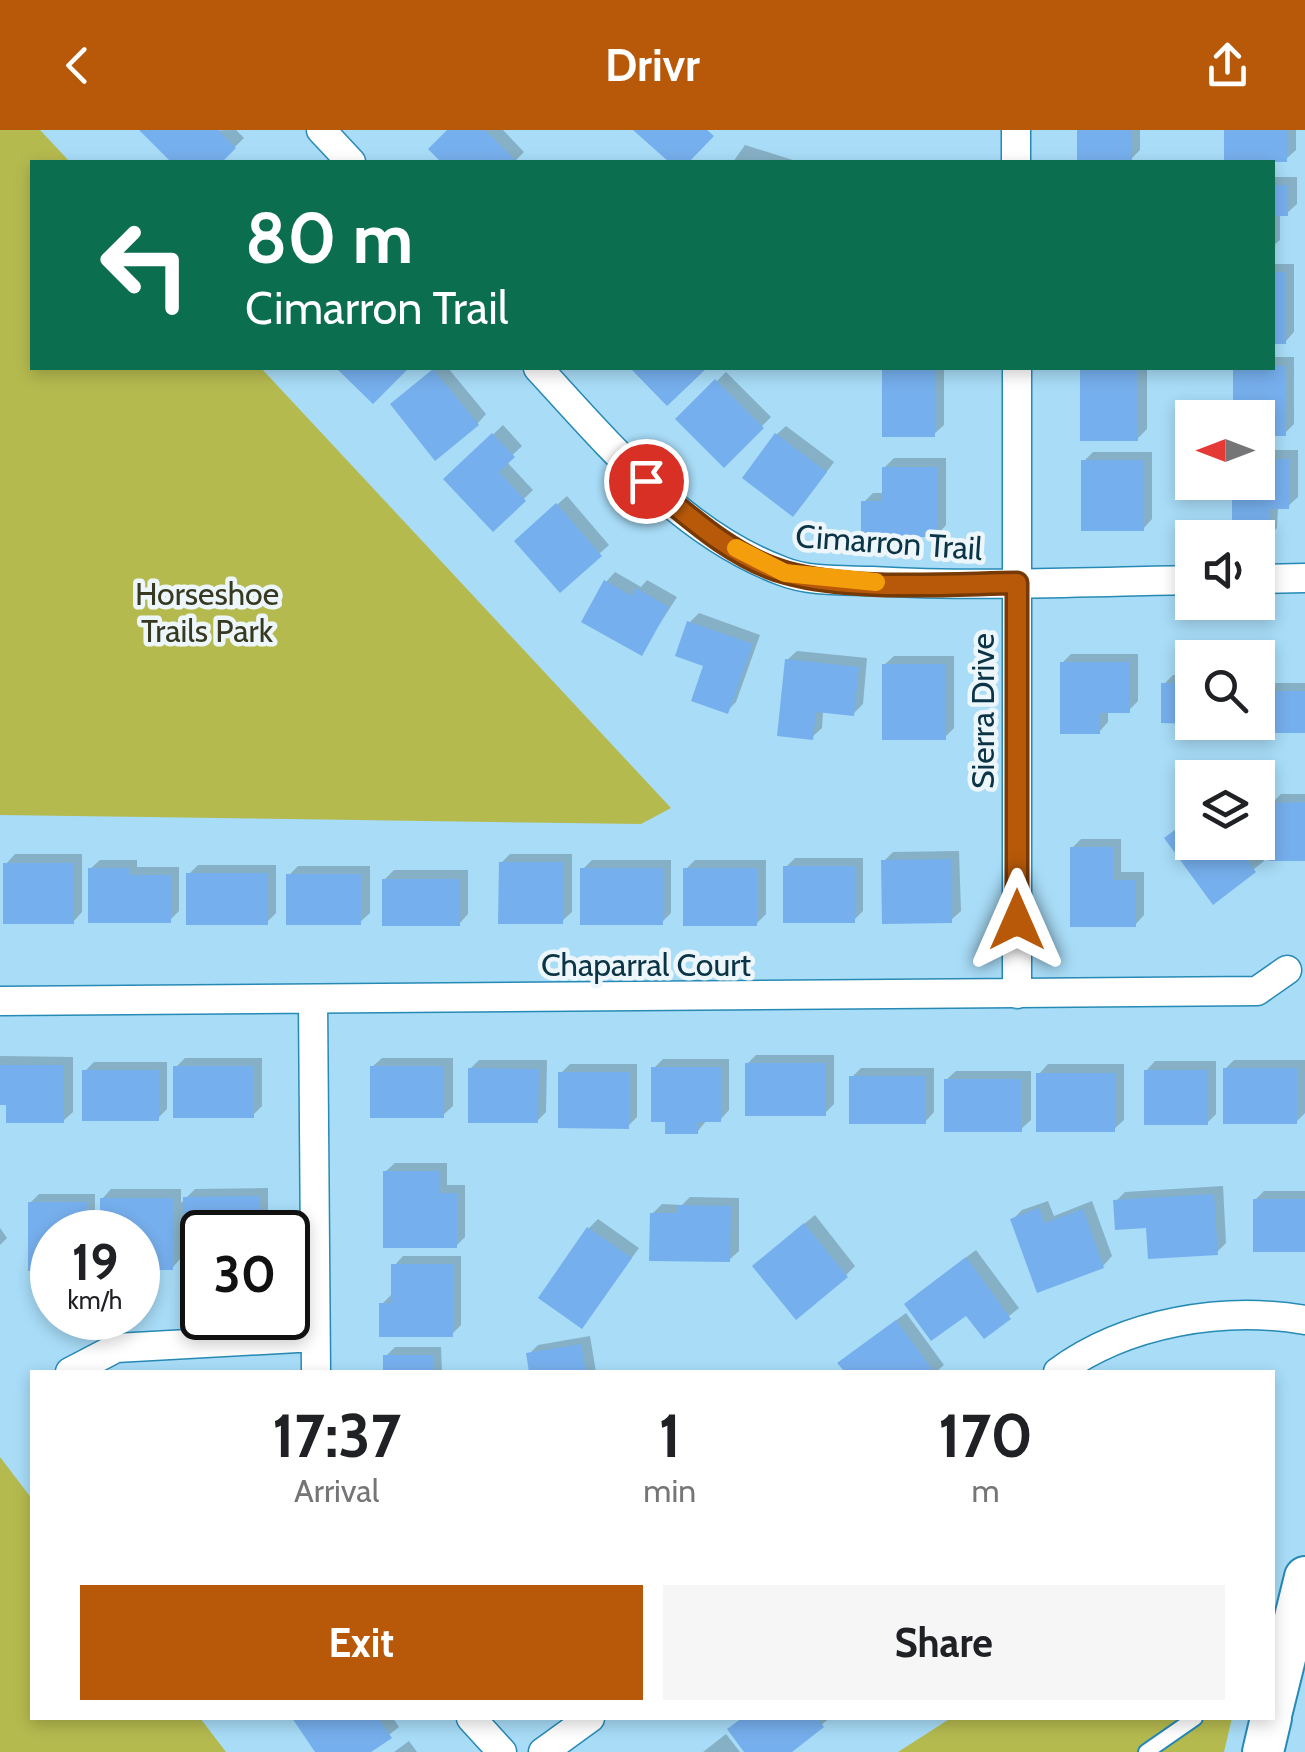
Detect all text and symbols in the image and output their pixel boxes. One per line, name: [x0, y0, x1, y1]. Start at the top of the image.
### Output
icon: back: [50, 38, 105, 93]
text: Drivr: [605, 38, 700, 92]
icon: share: [1200, 38, 1255, 93]
text: 80 m: [245, 195, 413, 281]
icon: left: [80, 200, 210, 330]
text: Cimarron Trail: [245, 281, 508, 335]
north arrow: [1175, 400, 1275, 500]
map controls: [1175, 400, 1275, 860]
pin: [604, 439, 689, 524]
icon: arrive: [619, 454, 674, 509]
street label: Cimarron Trail: [794, 516, 984, 568]
button: sound: [1175, 520, 1275, 620]
park label: Horseshoe Trails Park: [135, 574, 279, 650]
street label: Sierra Drive: [963, 633, 1002, 789]
button: search: [1175, 640, 1275, 740]
button: layers: [1175, 760, 1275, 860]
position arrow: [965, 868, 1069, 972]
street label: Chaparral Court: [541, 945, 751, 984]
speed limit sign: 30: [180, 1210, 310, 1340]
text: 19: [72, 1232, 118, 1293]
text: km/h: [68, 1285, 122, 1315]
text: 17:37: [272, 1399, 401, 1472]
text: 1: [659, 1399, 681, 1472]
text: 170: [938, 1399, 1033, 1472]
text: Arrival: [294, 1471, 379, 1510]
text: min: [643, 1471, 696, 1510]
text: m: [972, 1471, 1000, 1510]
button: Exit: [80, 1585, 643, 1700]
button: Share: [663, 1585, 1225, 1700]

